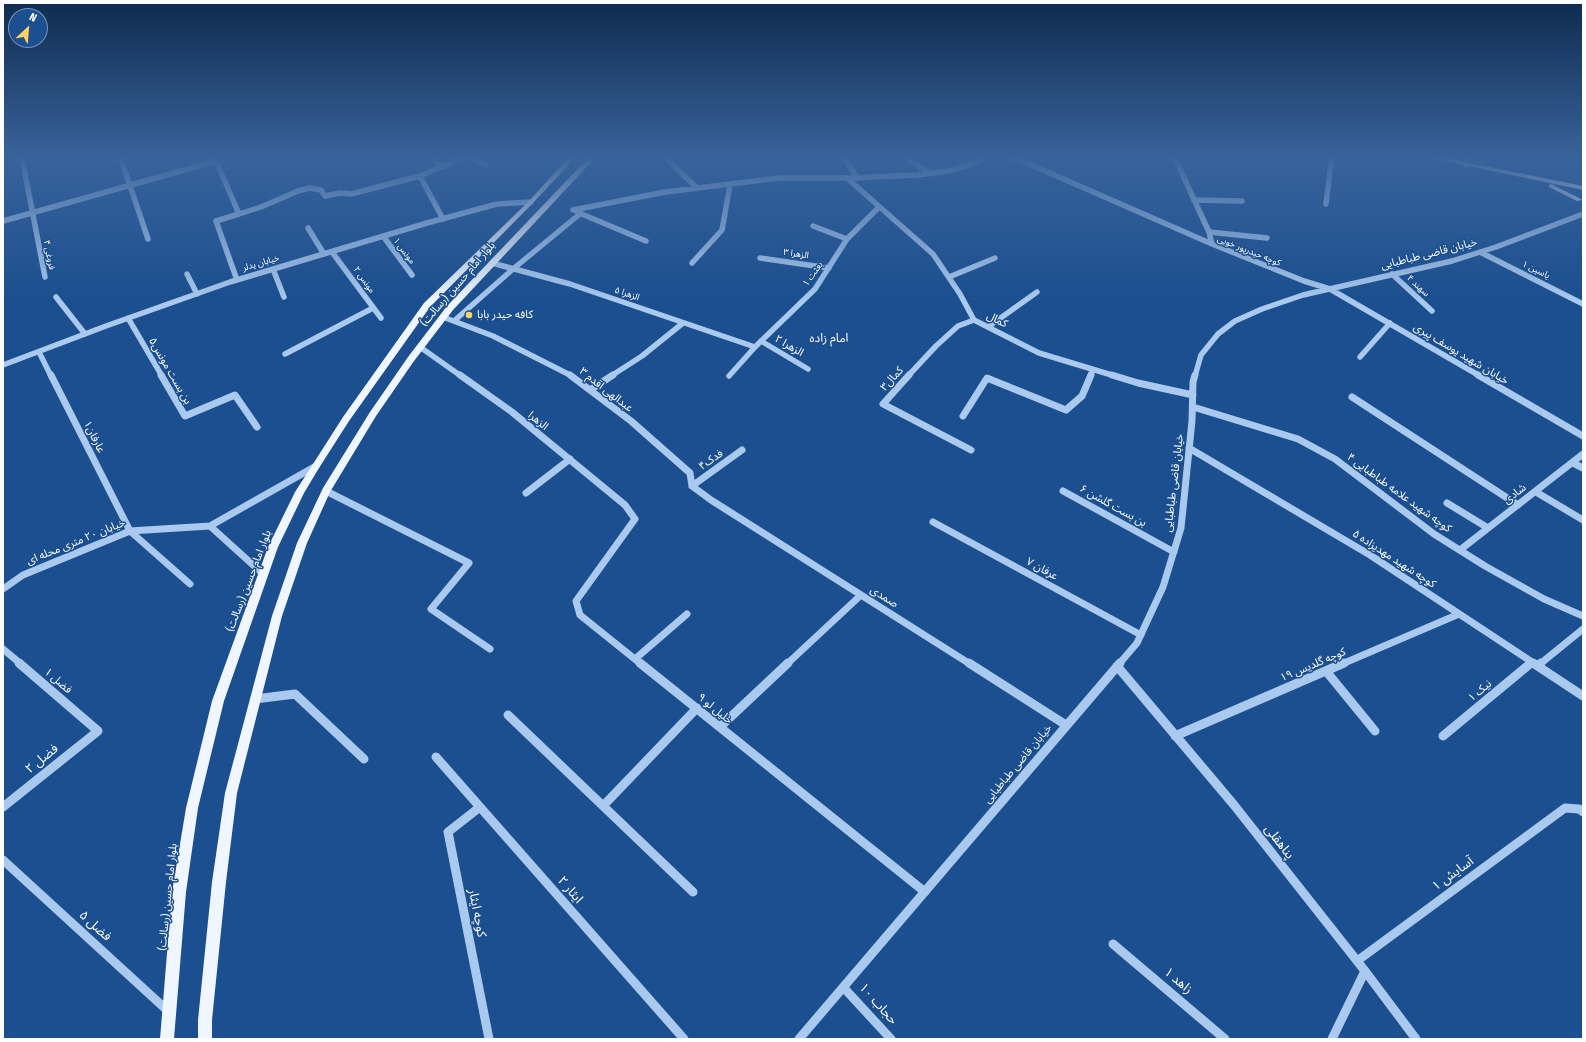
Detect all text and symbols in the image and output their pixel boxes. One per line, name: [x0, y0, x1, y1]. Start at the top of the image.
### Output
north arrow: [8, 8, 48, 48]
text: N: [27, 10, 39, 25]
street label: کوچه حیدرپور خویی: [1216, 233, 1282, 269]
street label: مونس ۱: [391, 236, 417, 266]
street label: خیابان قاضی طباطبایی: [1379, 236, 1479, 272]
street label: فروغی ۴: [41, 239, 57, 271]
street label: بلوار امام حسین (رسالت): [418, 239, 498, 329]
street label: الزهرا ۳: [783, 247, 809, 261]
street label: خیابان یدلر: [241, 253, 281, 273]
street label: یاسین ۱: [1520, 259, 1552, 281]
street label: بعثت ۱: [801, 260, 825, 288]
street label: مونس ۲: [351, 265, 377, 295]
street label: سهند ۴: [1405, 273, 1431, 299]
street label: الزهرا ۵: [613, 285, 641, 303]
place label: کافه حیدر بابا: [477, 308, 533, 322]
street label: کمال: [984, 309, 1010, 331]
marker: کافه حیدر بابا: [464, 310, 474, 320]
street label: خیابان شهید یوسف پیری: [1411, 320, 1511, 388]
street label: الزهرا ۲: [772, 332, 806, 360]
district label: امام زاده: [810, 332, 848, 346]
street label: بن بست مونس۵: [146, 335, 194, 407]
street label: کمال۳: [878, 364, 906, 394]
street label: عبدالهی اقدم ۳: [577, 365, 635, 415]
street label: الزهرا: [525, 409, 551, 433]
street label: عارفان۱: [80, 419, 108, 455]
street label: خیابان قاضی طباطبایی: [1161, 433, 1187, 533]
street label: فدک۴: [696, 447, 726, 473]
street label: کوچه شهید علامه طباطبایی ۴: [1344, 451, 1454, 535]
street label: شادی: [1501, 481, 1529, 507]
street label: بن بست گلشن ۶: [1077, 482, 1149, 530]
street label: خیابان ۲۰ متری محله ای: [25, 516, 127, 568]
street label: کوچه شهید مهدیزاده ۵: [1350, 527, 1438, 591]
street label: بلوار امام حسین (رسالت): [224, 528, 274, 634]
street label: عرفان ۷: [1024, 555, 1060, 583]
street label: صمدی: [868, 583, 900, 611]
street label: کوچه گلدیس ۱۹: [1278, 645, 1348, 685]
street label: فضل ۱: [41, 665, 75, 697]
street label: نیک ۱: [1466, 677, 1494, 705]
street label: خلیل لو ۹: [695, 691, 735, 727]
street label: خیابان قاضی طباطبایی: [981, 722, 1055, 806]
street label: فضل ۲: [22, 741, 62, 777]
street label: پناهقلی: [1261, 822, 1297, 862]
street label: بلوار امام حسین (رسالت): [156, 843, 180, 951]
street label: آسایش ۱: [1429, 854, 1477, 894]
street label: ایثار ۲: [554, 873, 586, 907]
street label: کوچه ایثار: [465, 888, 489, 938]
street label: فضل ۵: [76, 907, 114, 945]
street label: زاهد ۱: [1161, 965, 1195, 997]
street label: حجاب ۱۰: [855, 980, 901, 1028]

